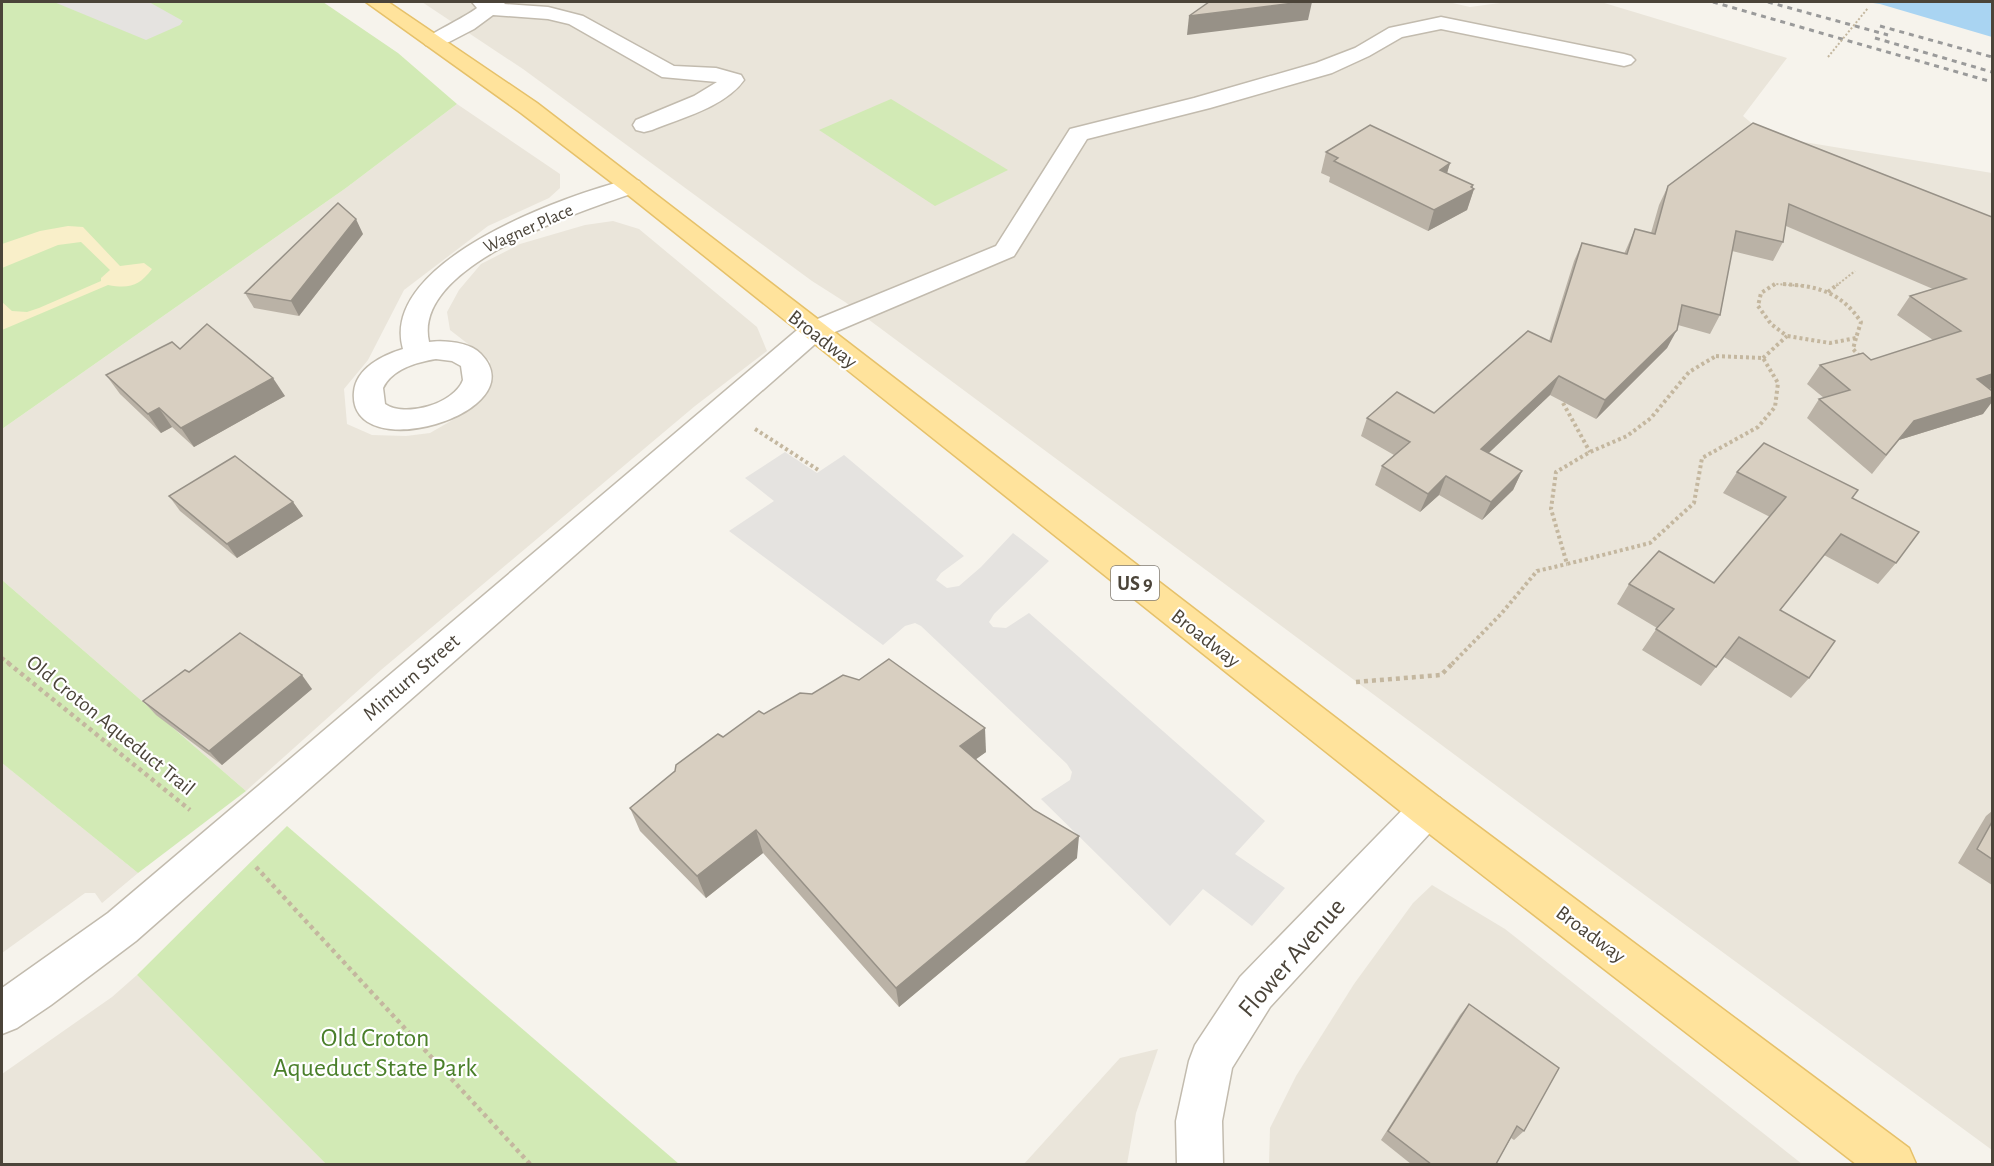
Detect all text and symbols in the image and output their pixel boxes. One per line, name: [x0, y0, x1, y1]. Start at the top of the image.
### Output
street label: Wagner Place: [481, 201, 576, 257]
street label: Broadway: [784, 306, 861, 373]
road number: US 9: [1111, 566, 1159, 600]
street label: Broadway: [1167, 605, 1244, 672]
street label: Minturn Street: [359, 630, 464, 725]
street label: Old Croton Aqueduct Trail: [23, 651, 199, 799]
street label: Flower Avenue: [1233, 893, 1350, 1022]
street label: Broadway: [1552, 902, 1629, 967]
park label: Old Croton Aqueduct State Park: [273, 1025, 477, 1081]

